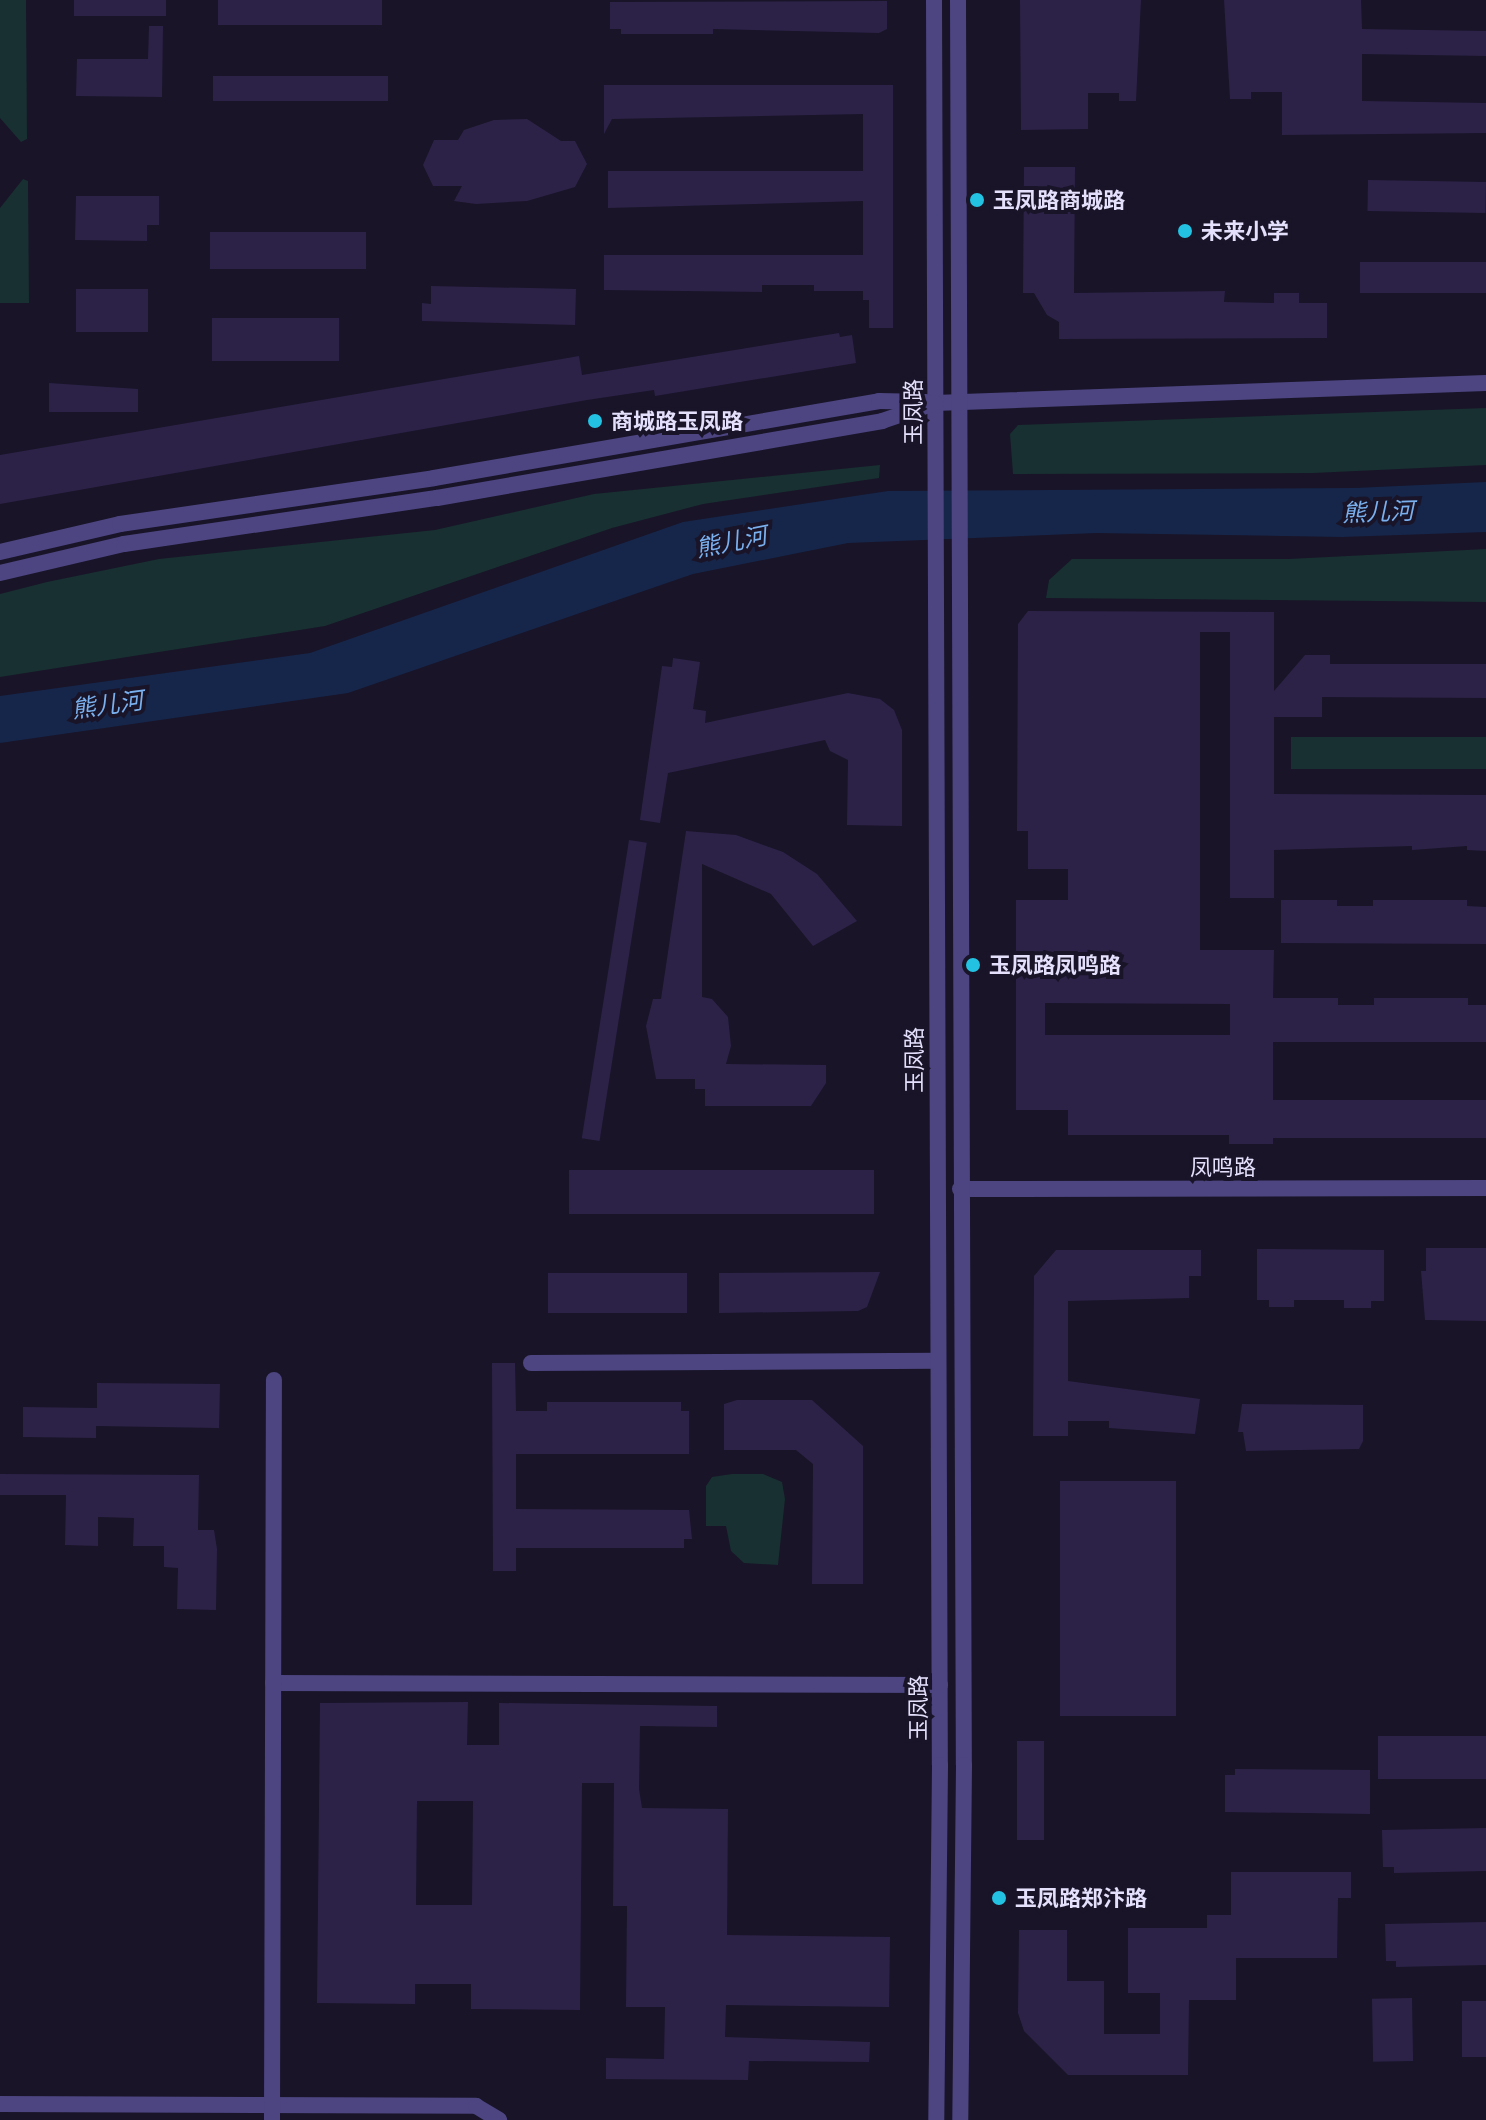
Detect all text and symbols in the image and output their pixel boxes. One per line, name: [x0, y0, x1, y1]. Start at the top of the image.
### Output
place label: 玉凤路商城路: [993, 187, 1125, 213]
marker: 玉凤路商城路: [968, 191, 986, 209]
place label: 未来小学: [1201, 218, 1289, 244]
marker: 未来小学: [1176, 222, 1194, 240]
street label: 玉凤路: [900, 379, 926, 445]
place label: 商城路玉凤路: [611, 408, 743, 434]
marker: 商城路玉凤路: [586, 412, 604, 430]
water label: 熊儿河: [1342, 495, 1414, 527]
water label: 熊儿河: [693, 520, 769, 562]
water label: 熊儿河: [69, 685, 145, 723]
place label: 玉凤路凤鸣路: [989, 952, 1121, 978]
marker: 玉凤路凤鸣路: [964, 956, 982, 974]
street label: 玉凤路: [901, 1027, 927, 1093]
street label: 凤鸣路: [1190, 1154, 1256, 1180]
street label: 玉凤路: [905, 1675, 931, 1741]
place label: 玉凤路郑汴路: [1015, 1885, 1147, 1911]
marker: 玉凤路郑汴路: [990, 1889, 1008, 1907]

